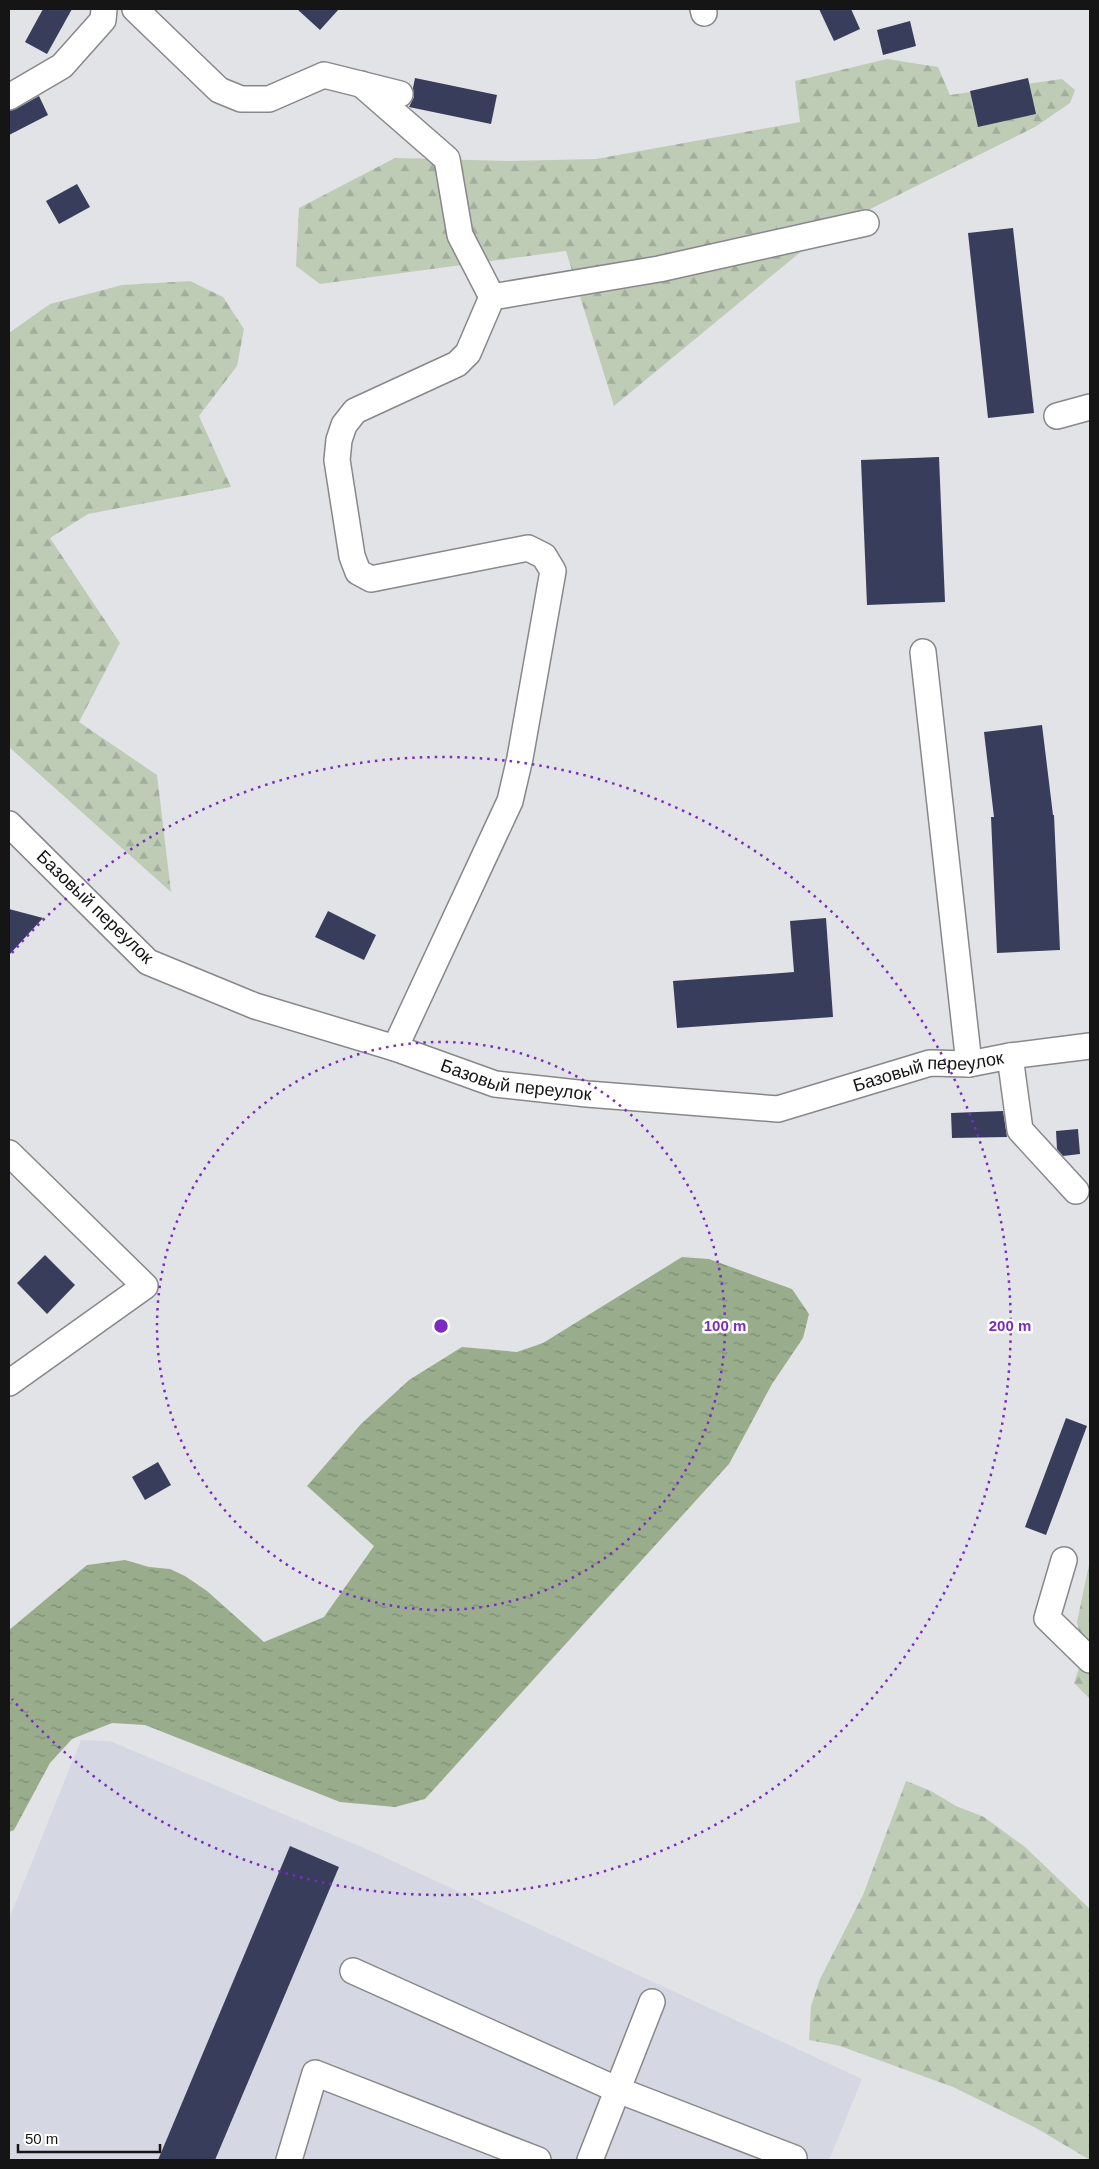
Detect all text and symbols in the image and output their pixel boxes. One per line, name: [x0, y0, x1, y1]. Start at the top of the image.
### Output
street label: Базовый переулок: [33, 846, 157, 968]
street label: Базовый переулок: [851, 1047, 1005, 1096]
street label: Базовый переулок: [438, 1055, 592, 1104]
centre of rings: [432, 1317, 450, 1335]
text: 100 m: [704, 1317, 746, 1334]
text: 200 m: [989, 1317, 1031, 1334]
scale bar: [18, 2122, 160, 2154]
text: 50 m: [25, 2130, 58, 2147]

